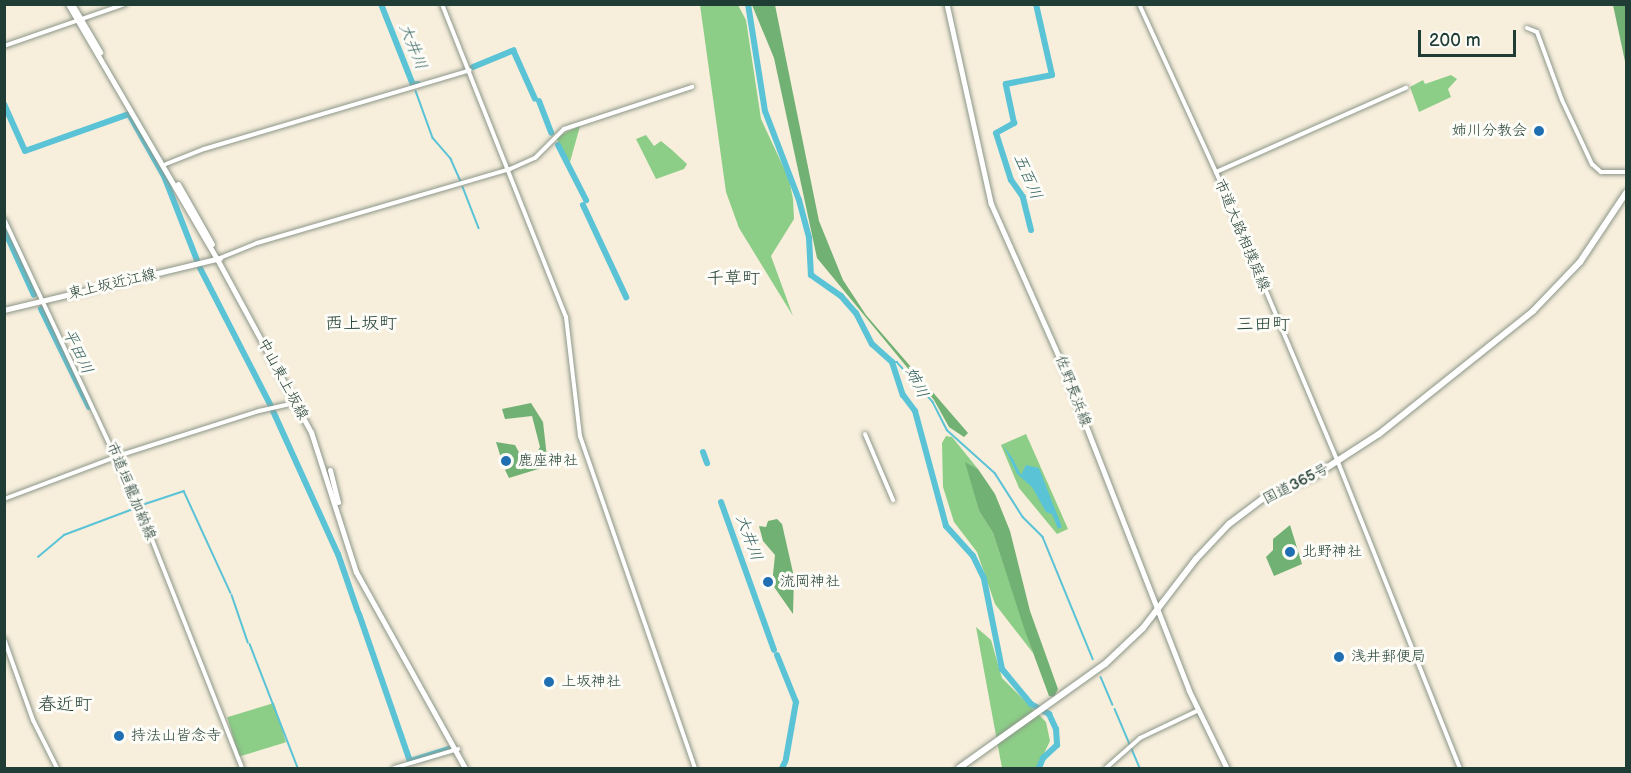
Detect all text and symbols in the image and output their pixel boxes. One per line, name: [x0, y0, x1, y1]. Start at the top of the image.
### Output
scale bar: [1421, 18, 1518, 56]
water label: 大井川: [394, 21, 430, 73]
text: 200 m: [1429, 30, 1481, 51]
place label: 姉川分教会: [1452, 122, 1527, 140]
marker: 姉川分教会: [1532, 124, 1546, 138]
water label: 五百川: [1009, 151, 1045, 203]
street label: 市道大路相撲庭線: [1210, 176, 1274, 294]
street label: 東上坂近江線: [66, 265, 158, 303]
district label: 千草町: [706, 268, 760, 290]
district label: 西上坂町: [325, 313, 397, 335]
district label: 三田町: [1236, 314, 1290, 336]
water label: 平田川: [58, 326, 96, 378]
street label: 中山東上坂線: [254, 335, 312, 423]
street label: 佐野長浜線: [1051, 353, 1095, 429]
water label: 姉川: [900, 364, 932, 402]
street label: 市道垣籠加納線: [102, 439, 160, 543]
place label: 鹿座神社: [518, 452, 578, 470]
marker: 鹿座神社: [499, 454, 513, 468]
street label: 国道365号: [1260, 460, 1332, 508]
water label: 大井川: [731, 512, 765, 564]
place label: 北野神社: [1302, 543, 1362, 561]
marker: 北野神社: [1283, 545, 1297, 559]
place label: 流岡神社: [780, 573, 840, 591]
marker: 流岡神社: [761, 575, 775, 589]
place label: 浅井郵便局: [1351, 648, 1426, 666]
marker: 浅井郵便局: [1332, 650, 1346, 664]
place label: 上坂神社: [561, 673, 621, 691]
marker: 上坂神社: [542, 675, 556, 689]
district label: 春近町: [38, 694, 92, 716]
place label: 持法山皆念寺: [131, 727, 221, 745]
marker: 持法山皆念寺: [112, 729, 126, 743]

